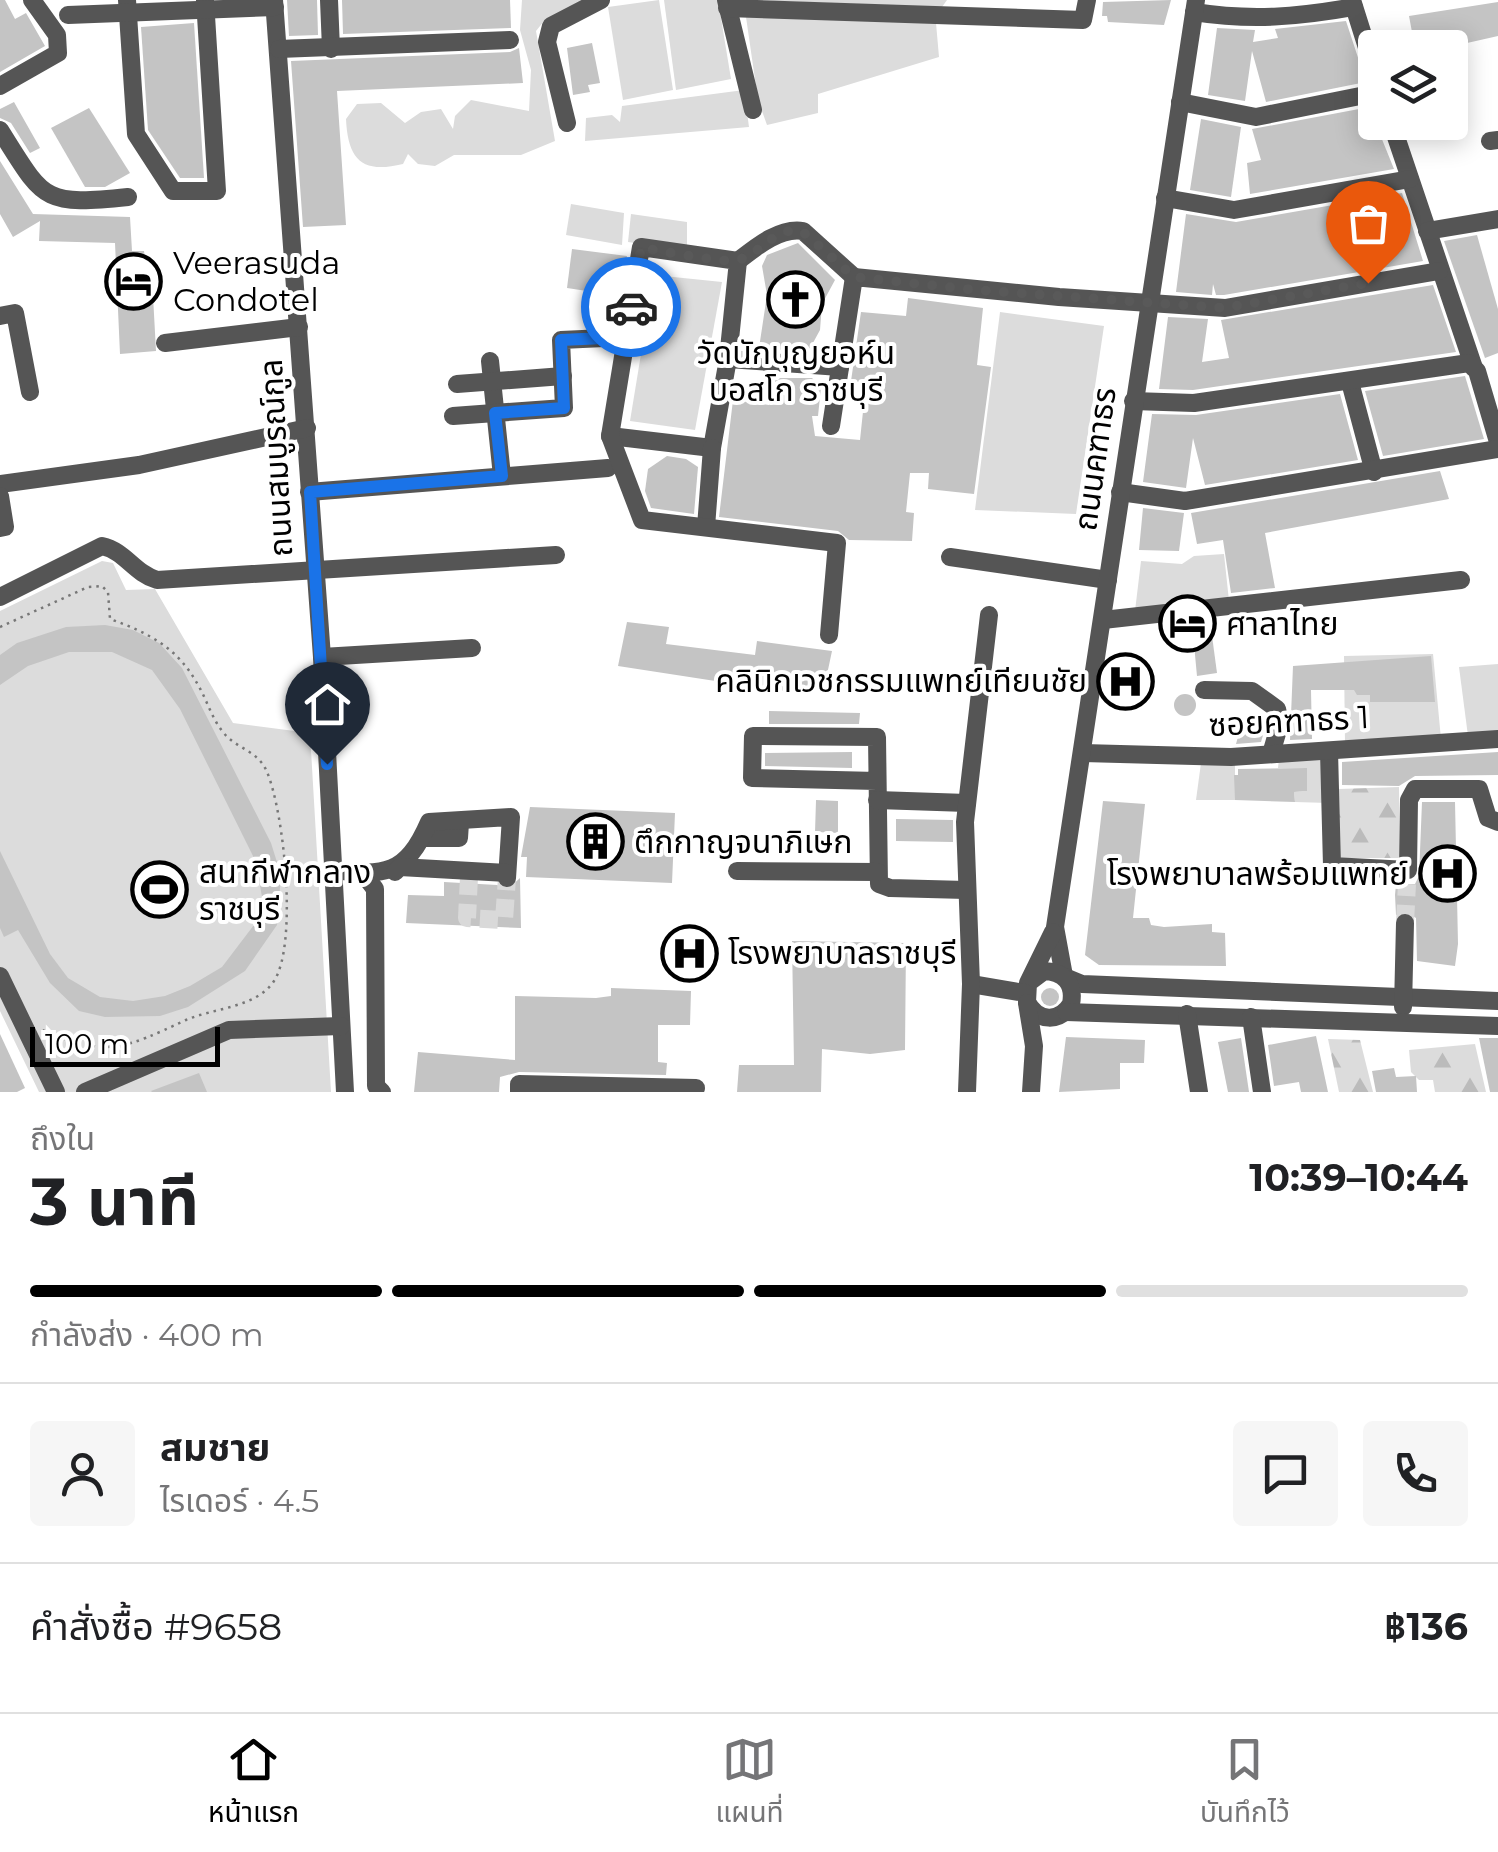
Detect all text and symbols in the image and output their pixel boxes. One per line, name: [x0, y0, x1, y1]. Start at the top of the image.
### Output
map controls: [1358, 30, 1468, 140]
button: layers: [1358, 30, 1468, 140]
pin: [1326, 181, 1411, 284]
icon: bag: [1341, 196, 1396, 251]
place label: Veerasuda Condotel: [173, 243, 340, 319]
hotel icon: Veerasuda Condotel: [104, 251, 164, 311]
courier: [581, 257, 681, 357]
church icon: วัดนักบุญยอห์น บอสโก ราชบุรี: [766, 269, 826, 329]
icon: car: [604, 280, 659, 335]
place label: วัดนักบุญยอห์น บอสโก ราชบุรี: [697, 333, 895, 409]
street label: ถนนสมบูรณ์กูล: [251, 358, 301, 558]
street label: ถนนคฑาธร: [1065, 385, 1124, 533]
hotel icon: ศาลาไทย: [1157, 594, 1217, 654]
place label: ศาลาไทย: [1226, 604, 1339, 643]
hospital icon: คลินิกเวชกรรมแพทย์เทียนชัย: [1096, 651, 1156, 711]
place label: คลินิกเวชกรรมแพทย์เทียนชัย: [715, 661, 1087, 700]
pin: [285, 662, 370, 765]
icon: home: [300, 677, 355, 732]
street label: ซอยคฑาธร 1: [1208, 697, 1370, 744]
building icon: ตึกกาญจนาภิเษก: [565, 812, 625, 872]
place label: ตึกกาญจนาภิเษก: [634, 822, 853, 861]
hospital icon: โรงพยาบาลพร้อมแพทย์: [1417, 844, 1477, 904]
place label: สนากีฬากลาง ราชบุรี: [199, 852, 371, 928]
place label: โรงพยาบาลพร้อมแพทย์: [1107, 854, 1408, 893]
sports icon: สนากีฬากลาง ราชบุรี: [130, 860, 190, 920]
hospital icon: โรงพยาบาลราชบุรี: [659, 923, 719, 983]
place label: โรงพยาบาลราชบุรี: [728, 933, 956, 972]
scale bar: [30, 1022, 220, 1066]
text: 100 m: [45, 1027, 129, 1061]
text: ถึงใน: [30, 1119, 95, 1158]
text: 10:39–10:44: [1249, 1154, 1468, 1201]
text: 3 นาที: [30, 1162, 199, 1241]
text: กำลังส่ง · 400 m: [30, 1315, 264, 1354]
button: person: [30, 1421, 135, 1526]
button: chat: [1233, 1421, 1338, 1526]
button: phone: [1363, 1421, 1468, 1526]
text: สมชาย: [160, 1424, 270, 1471]
text: ไรเดอร์ · 4.5: [160, 1481, 319, 1520]
text: คำสั่งซื้อ #9658: [30, 1603, 282, 1650]
text: ฿136: [1384, 1603, 1468, 1650]
tab: หน้าแรก: [208, 1732, 299, 1835]
tab: แผนที่: [715, 1732, 784, 1835]
tab: บันทึกไว้: [1200, 1732, 1290, 1835]

